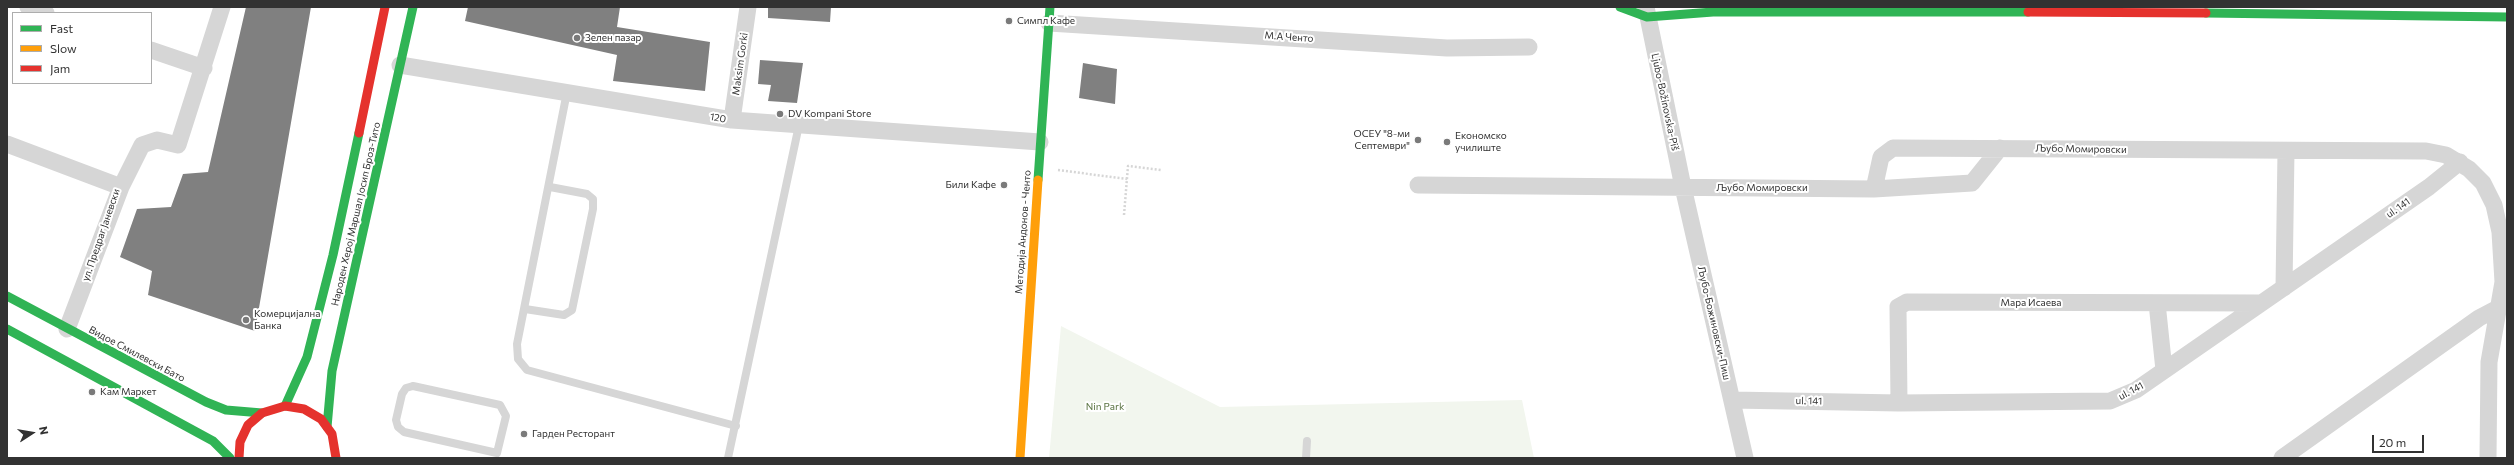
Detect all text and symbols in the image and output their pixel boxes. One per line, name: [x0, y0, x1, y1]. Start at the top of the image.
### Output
legend: [12, 12, 152, 84]
place label: Симпл Кафе: [1017, 15, 1075, 27]
marker: Симпл Кафе: [1004, 16, 1014, 26]
text: Fast: [50, 21, 73, 35]
street label: М.А Ченто: [1264, 29, 1314, 45]
place label: Зелен пазар: [585, 32, 641, 44]
street label: Maksim Gorki: [730, 32, 750, 96]
marker: Зелен пазар: [572, 33, 582, 43]
text: Slow: [50, 41, 77, 55]
street label: Ljubo-Božinovska-Piš: [1649, 52, 1681, 152]
text: Jam: [50, 61, 70, 75]
place label: DV Kompani Store: [788, 108, 871, 120]
marker: DV Kompani Store: [775, 109, 785, 119]
street label: 120: [709, 111, 727, 125]
street label: Народен Херој Маршал Јосип Броз-Тито: [329, 121, 383, 307]
place label: ОСЕУ "8-ми Септември": [1354, 128, 1410, 152]
place label: Економско училиште: [1455, 130, 1507, 154]
marker: ОСЕУ "8-ми Септември": [1413, 135, 1423, 145]
marker: Економско училиште: [1442, 137, 1452, 147]
street label: Љубо Момировски: [2035, 142, 2127, 156]
street label: Методија Андонов - Ченто: [1013, 170, 1033, 294]
place label: Били Кафе: [946, 179, 996, 191]
marker: Били Кафе: [999, 180, 1009, 190]
street label: Љубо Момировски: [1716, 182, 1808, 194]
street label: ул. Предраг Јаневски: [80, 187, 122, 283]
street label: ul. 141: [2384, 195, 2412, 221]
street label: Љубо-Божиновски-Пиш: [1695, 265, 1733, 381]
street label: Мара Исаева: [2000, 297, 2062, 309]
place label: Комерцијална Банка: [254, 308, 320, 332]
marker: Комерцијална Банка: [241, 315, 251, 325]
street label: Видое Смилевски Бато: [87, 324, 187, 384]
street label: ul. 141: [2116, 379, 2146, 403]
place label: Кам Маркет: [100, 386, 157, 398]
marker: Кам Маркет: [87, 387, 97, 397]
street label: ul. 141: [1796, 395, 1822, 407]
park label: Nin Park: [1086, 401, 1124, 413]
north arrow: [12, 413, 52, 453]
text: N: [37, 425, 51, 436]
scale bar: [2374, 427, 2426, 453]
place label: Гарден Ресторант: [532, 428, 615, 440]
marker: Гарден Ресторант: [519, 429, 529, 439]
text: 20 m: [2379, 435, 2406, 449]

